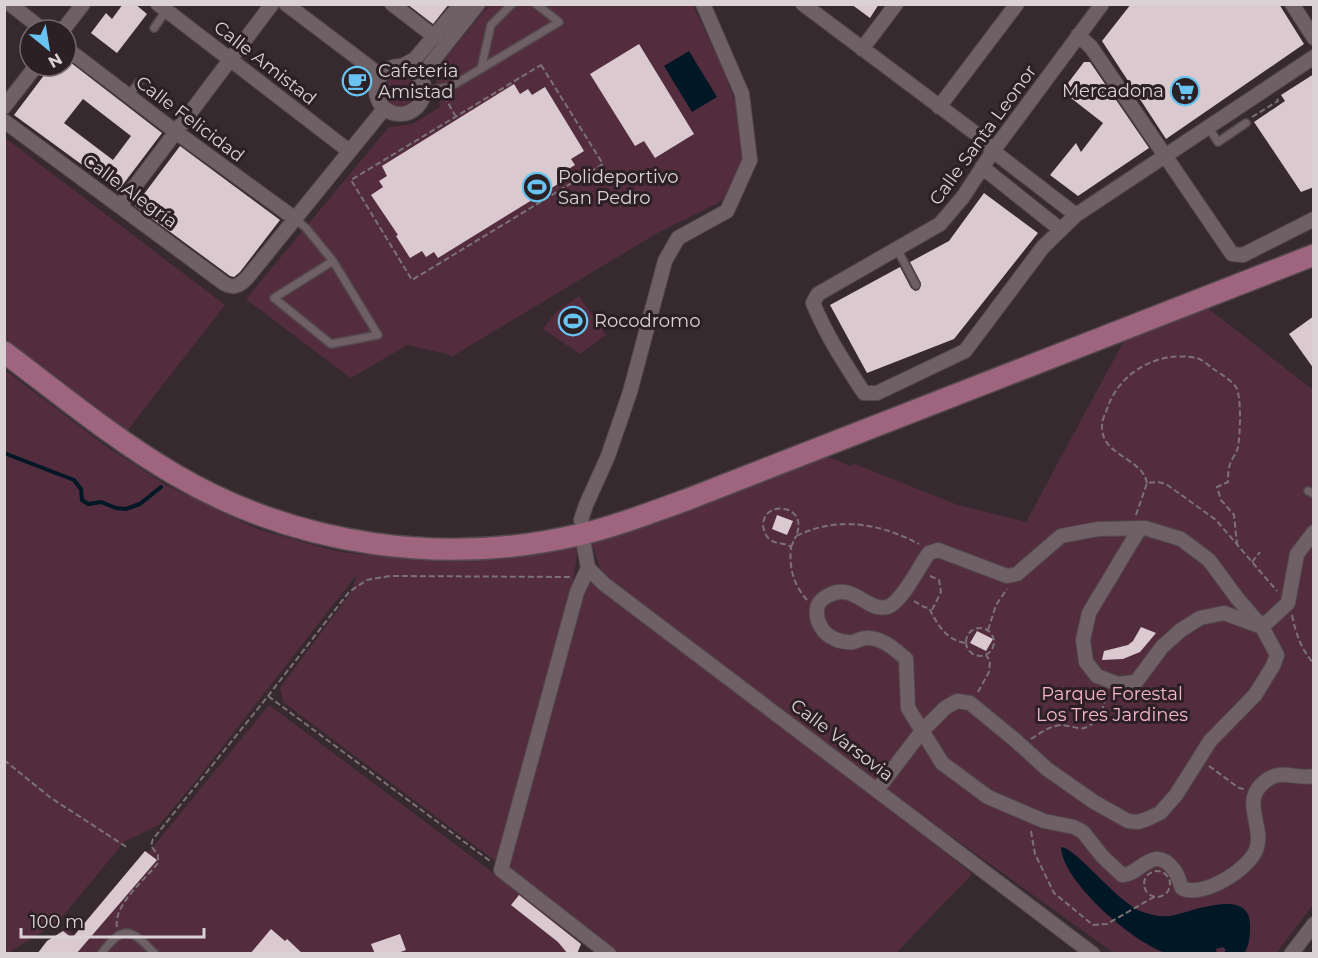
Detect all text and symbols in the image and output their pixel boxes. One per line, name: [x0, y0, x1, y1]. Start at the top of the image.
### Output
street label: Calle Amistad: [209, 16, 321, 110]
north arrow: [18, 18, 78, 78]
text: N: [45, 49, 66, 72]
place label: Cafeteria Amistad: [378, 60, 458, 103]
street label: Calle Santa Leonor: [925, 61, 1041, 209]
cafe icon: Cafeteria Amistad: [341, 65, 373, 97]
street label: Calle Felicidad: [131, 71, 249, 167]
supermarket icon: Mercadona: [1169, 75, 1201, 107]
place label: Mercadona: [1062, 80, 1164, 102]
street label: Calle Alegría: [78, 149, 182, 233]
place label: Polideportivo San Pedro: [558, 166, 679, 209]
sports icon: Polideportivo San Pedro: [521, 171, 553, 203]
sports icon: Rocodromo: [557, 305, 589, 337]
place label: Rocodromo: [594, 310, 700, 332]
park label: Parque Forestal Los Tres Jardines: [1036, 683, 1188, 726]
street label: Calle Varsovia: [786, 694, 898, 786]
scale bar: [21, 901, 204, 939]
text: 100 m: [30, 911, 84, 933]

